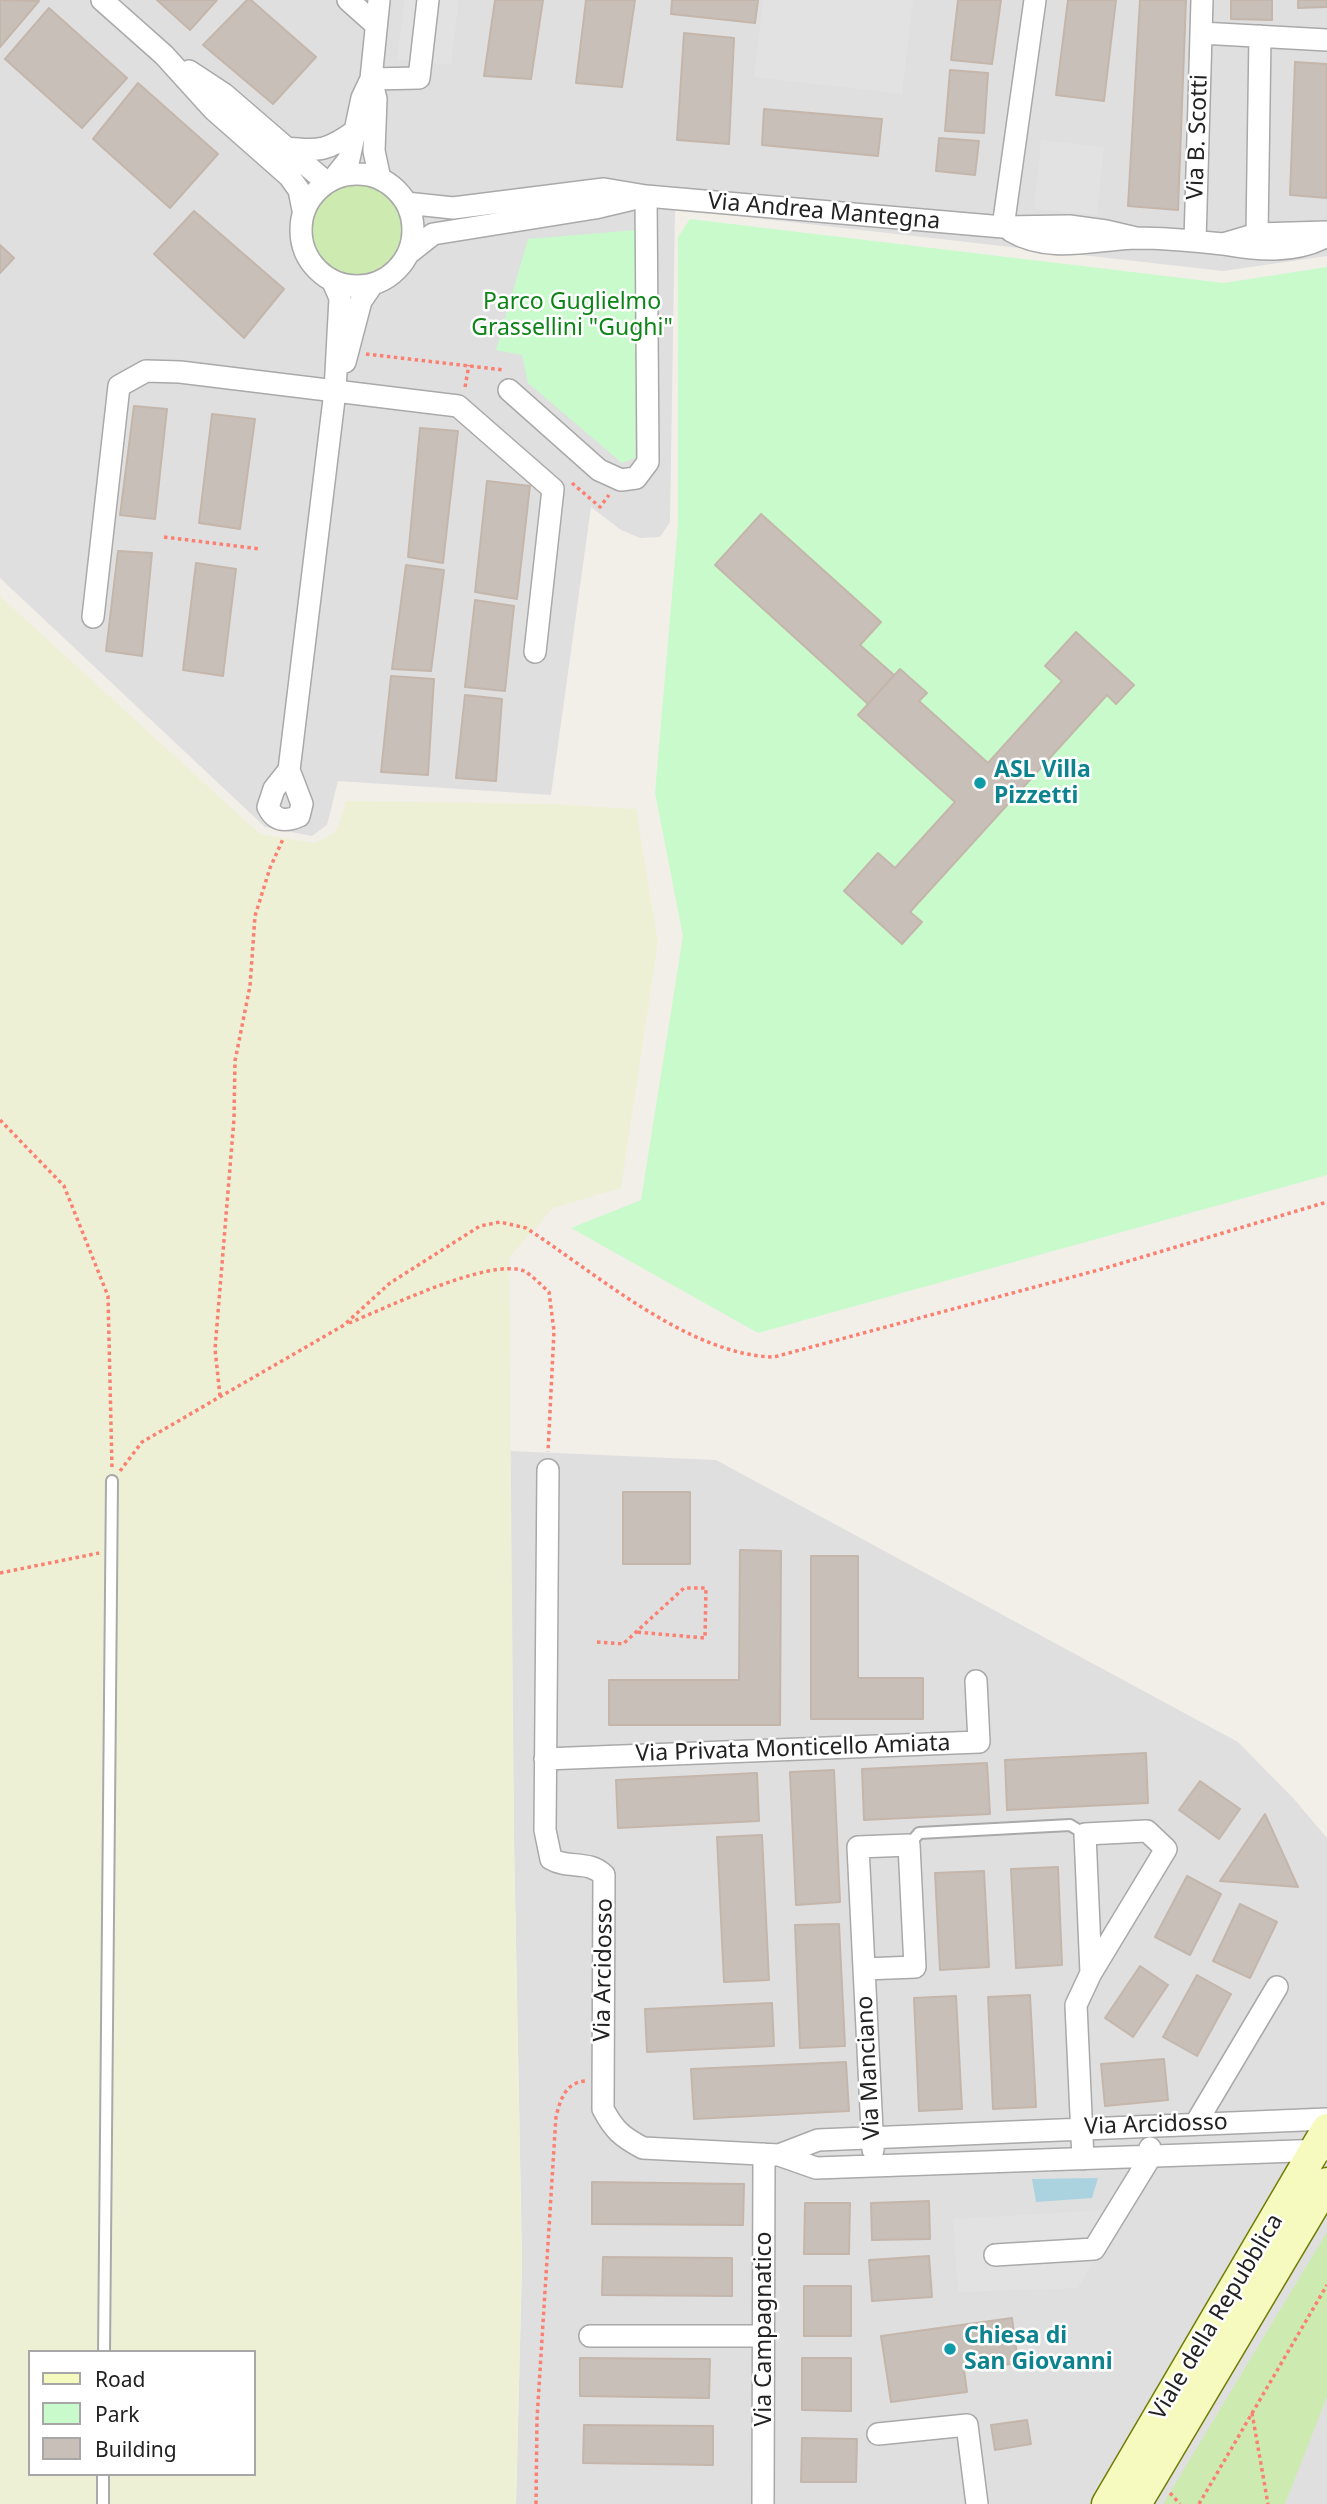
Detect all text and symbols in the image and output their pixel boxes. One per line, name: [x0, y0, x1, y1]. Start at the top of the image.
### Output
street label: Via B. Scotti: [1182, 74, 1214, 200]
street label: Via Andrea Mantegna: [707, 188, 941, 236]
park label: Parco Guglielmo Grassellini "Gughi": [471, 288, 673, 342]
place label: ASL Villa Pizzetti: [994, 756, 1091, 810]
marker: ASL Villa Pizzetti: [972, 775, 988, 791]
street label: Via Privata Monticello Amiata: [635, 1730, 951, 1768]
street label: Via Arcidosso: [589, 1898, 619, 2042]
street label: Via Manciano: [851, 1995, 887, 2141]
street label: Via Arcidosso: [1084, 2109, 1228, 2141]
street label: Viale della Repubblica: [1145, 2209, 1289, 2425]
street label: Via Campagnatico: [750, 2231, 778, 2427]
place label: Chiesa di San Giovanni: [964, 2322, 1113, 2376]
marker: Chiesa di San Giovanni: [942, 2341, 958, 2357]
legend: [28, 2350, 256, 2476]
text: Road: [95, 2365, 145, 2393]
text: Park: [95, 2400, 139, 2428]
text: Building: [95, 2435, 177, 2463]

